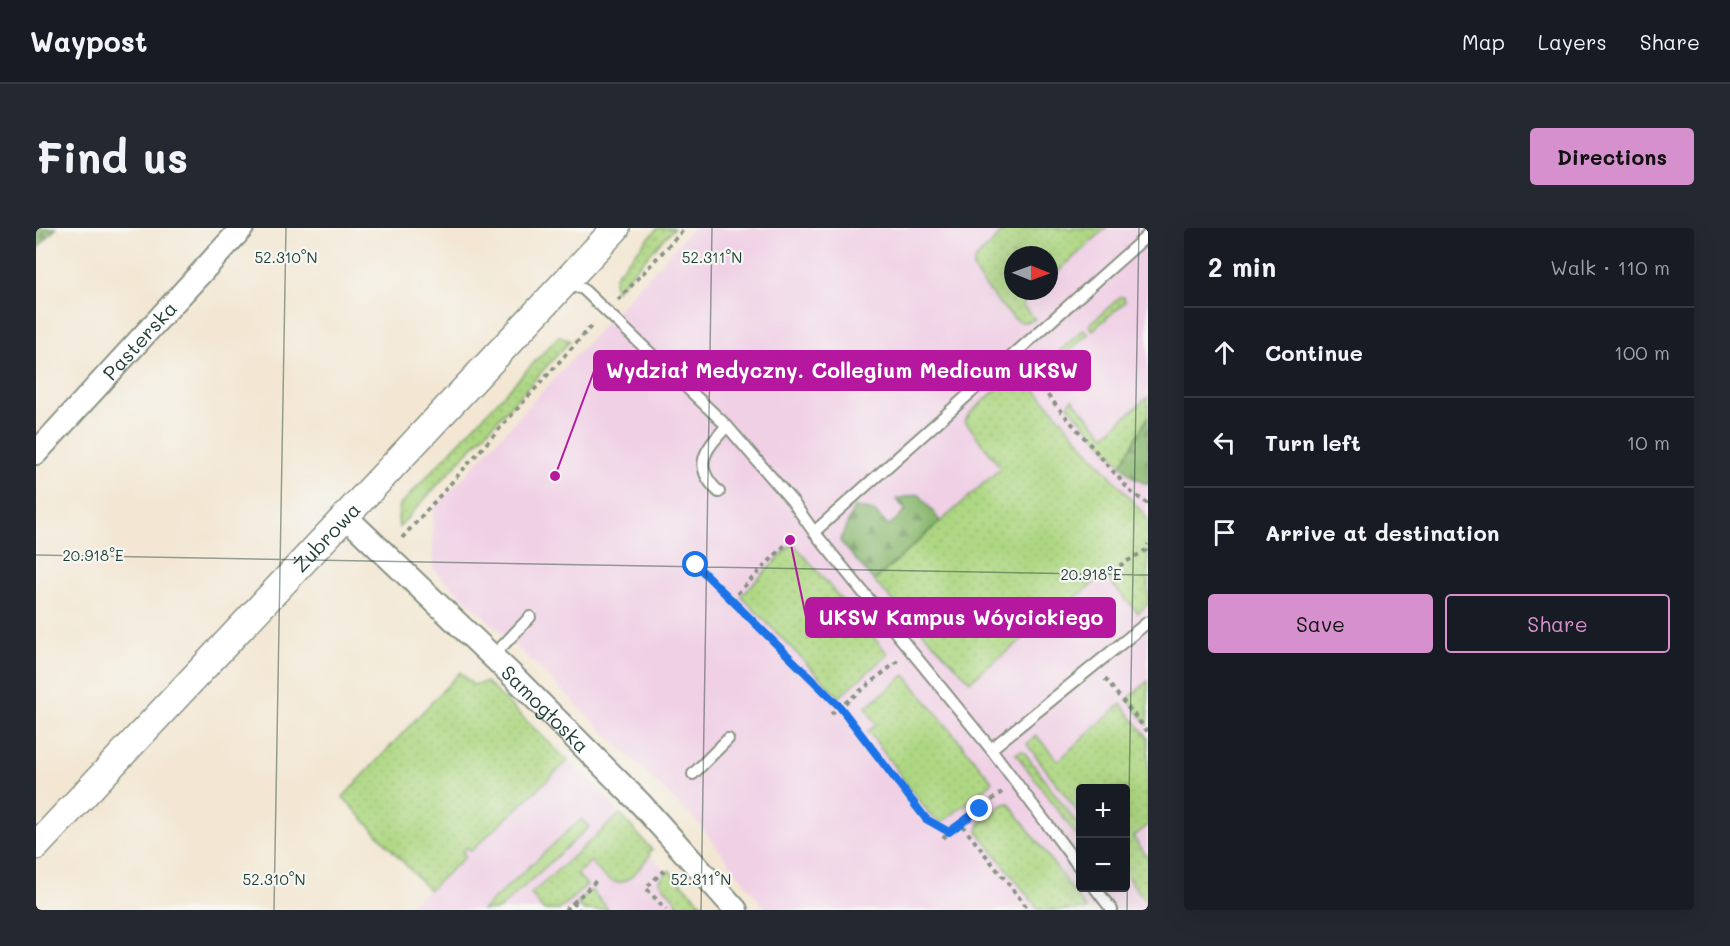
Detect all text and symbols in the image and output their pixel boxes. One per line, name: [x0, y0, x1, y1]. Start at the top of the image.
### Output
text: Waypost: [30, 23, 147, 59]
text: Map: [1462, 28, 1505, 55]
text: Layers: [1538, 28, 1607, 55]
text: Share: [1640, 28, 1700, 55]
button: Directions: [1530, 128, 1694, 185]
text: Find us: [36, 129, 188, 184]
north arrow: [1004, 246, 1058, 300]
text: 52.310°N: [254, 247, 318, 267]
text: 52.311°N: [682, 247, 742, 267]
text: 2 min: [1208, 250, 1276, 284]
text: Walk · 110 m: [1550, 254, 1670, 280]
street label: Pasterska: [96, 295, 182, 385]
icon: ahead: [1208, 336, 1241, 369]
text: Continue: [1265, 338, 1363, 367]
text: 100 m: [1614, 339, 1670, 365]
callout: Wydział Medyczny. Collegium Medicum UKSW: [594, 351, 1090, 390]
text: Wydział Medyczny. Collegium Medicum UKSW: [606, 356, 1078, 384]
icon: left: [1208, 426, 1241, 459]
text: Turn left: [1265, 428, 1361, 457]
text: 10 m: [1626, 429, 1670, 455]
street label: Żubrowa: [287, 496, 365, 577]
icon: arrive: [1208, 516, 1241, 549]
text: Arrive at destination: [1265, 518, 1500, 547]
text: 20.918°E: [62, 545, 124, 565]
route start: [682, 551, 708, 577]
text: 20.918°E: [1060, 564, 1122, 584]
button: Save: [1208, 594, 1433, 653]
button: Share: [1445, 594, 1670, 653]
callout: UKSW Kampus Wóycickiego: [806, 598, 1115, 637]
text: UKSW Kampus Wóycickiego: [819, 603, 1103, 631]
street label: Samogłoska: [496, 659, 595, 758]
map controls: [1076, 784, 1130, 892]
button: +: [1076, 784, 1130, 838]
route end: [966, 795, 992, 821]
button: −: [1076, 838, 1130, 892]
text: 52.310°N: [242, 869, 306, 889]
text: 52.311°N: [671, 869, 731, 889]

